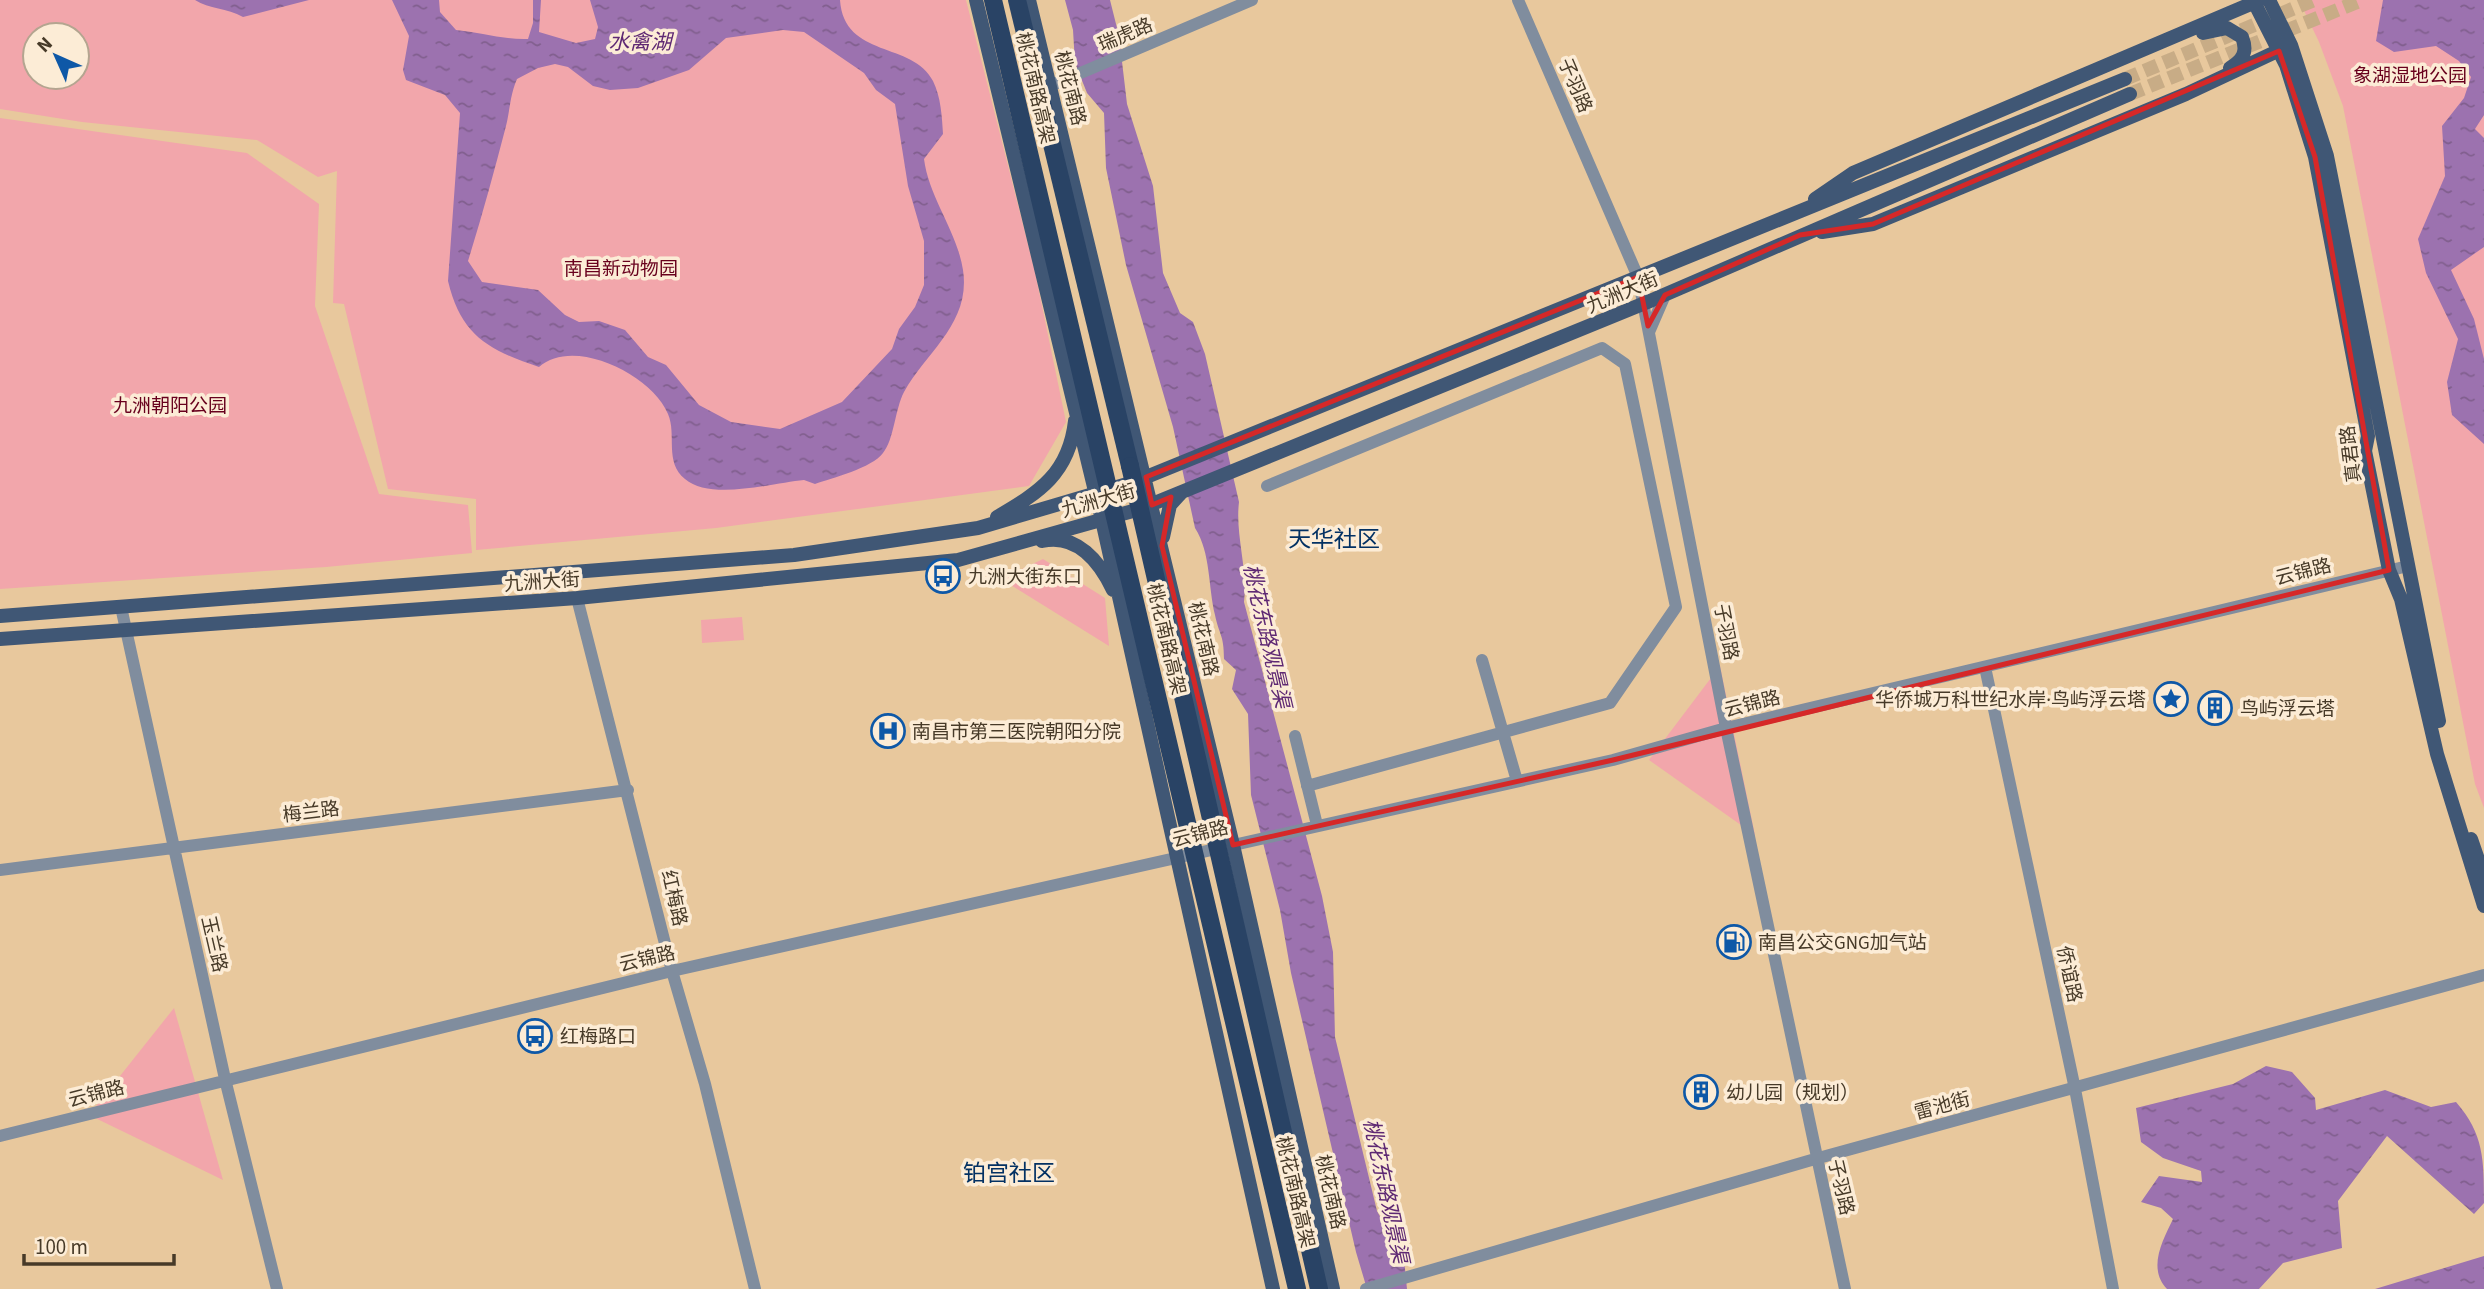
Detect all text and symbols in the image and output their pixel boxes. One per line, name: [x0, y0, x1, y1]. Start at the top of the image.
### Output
street label: 瑞虎路: [1094, 12, 1157, 59]
north arrow: [21, 21, 91, 91]
water label: 水禽湖: [609, 27, 674, 57]
street label: 桃花南路高架: [1009, 30, 1061, 147]
text: N: [31, 31, 59, 59]
street label: 桃花南路: [1047, 48, 1092, 129]
street label: 子羽路: [1551, 54, 1598, 117]
park label: 象湖湿地公园: [2353, 63, 2467, 90]
park label: 南昌新动物园: [564, 256, 678, 283]
street label: 九洲大街: [1582, 266, 1663, 321]
park label: 九洲朝阳公园: [113, 393, 227, 420]
street label: 真君路: [2335, 424, 2368, 484]
street label: 九洲大街: [1058, 478, 1139, 525]
district label: 天华社区: [1288, 523, 1380, 556]
street label: 云锦路: [2272, 552, 2334, 592]
bus stop icon: 九洲大街东口: [924, 557, 962, 595]
water label: 桃花东路观景渠: [1236, 561, 1299, 714]
place label: 九洲大街东口: [968, 564, 1082, 591]
street label: 九洲大街: [503, 566, 581, 599]
street label: 桃花南路高架: [1140, 581, 1192, 698]
street label: 桃花南路: [1181, 599, 1224, 679]
street label: 子羽路: [1707, 602, 1744, 663]
place icon: 华侨城万科世纪水岸·鸟屿浮云塔: [2152, 680, 2190, 718]
street label: 云锦路: [1721, 684, 1783, 724]
place label: 华侨城万科世纪水岸·鸟屿浮云塔: [1875, 687, 2146, 714]
building icon: 鸟屿浮云塔: [2196, 689, 2234, 727]
place label: 鸟屿浮云塔: [2240, 696, 2335, 723]
hospital icon: 南昌市第三医院朝阳分院: [869, 712, 907, 750]
place label: 南昌市第三医院朝阳分院: [912, 719, 1121, 746]
street label: 梅兰路: [281, 796, 341, 829]
street label: 云锦路: [1169, 814, 1231, 854]
street label: 红梅路: [654, 868, 693, 929]
street label: 玉兰路: [194, 914, 233, 975]
fuel station icon: 南昌公交GNG加气站: [1715, 923, 1753, 961]
place label: 南昌公交GNG加气站: [1758, 930, 1927, 957]
street label: 云锦路: [617, 940, 678, 979]
street label: 侨谊路: [2049, 944, 2088, 1005]
bus stop icon: 红梅路口: [516, 1017, 554, 1055]
place label: 红梅路口: [560, 1024, 636, 1051]
building icon: 幼儿园（规划）: [1682, 1073, 1720, 1111]
street label: 云锦路: [65, 1074, 127, 1114]
place label: 幼儿园（规划）: [1726, 1080, 1859, 1107]
street label: 雷池街: [1911, 1086, 1973, 1127]
water label: 桃花东路观景渠: [1356, 1116, 1417, 1269]
street label: 桃花南路高架: [1269, 1134, 1321, 1251]
street label: 桃花南路: [1308, 1152, 1351, 1232]
district label: 铂宫社区: [963, 1157, 1055, 1190]
street label: 子羽路: [1821, 1157, 1860, 1218]
scale bar: [24, 1222, 175, 1266]
text: 100 m: [35, 1232, 88, 1262]

